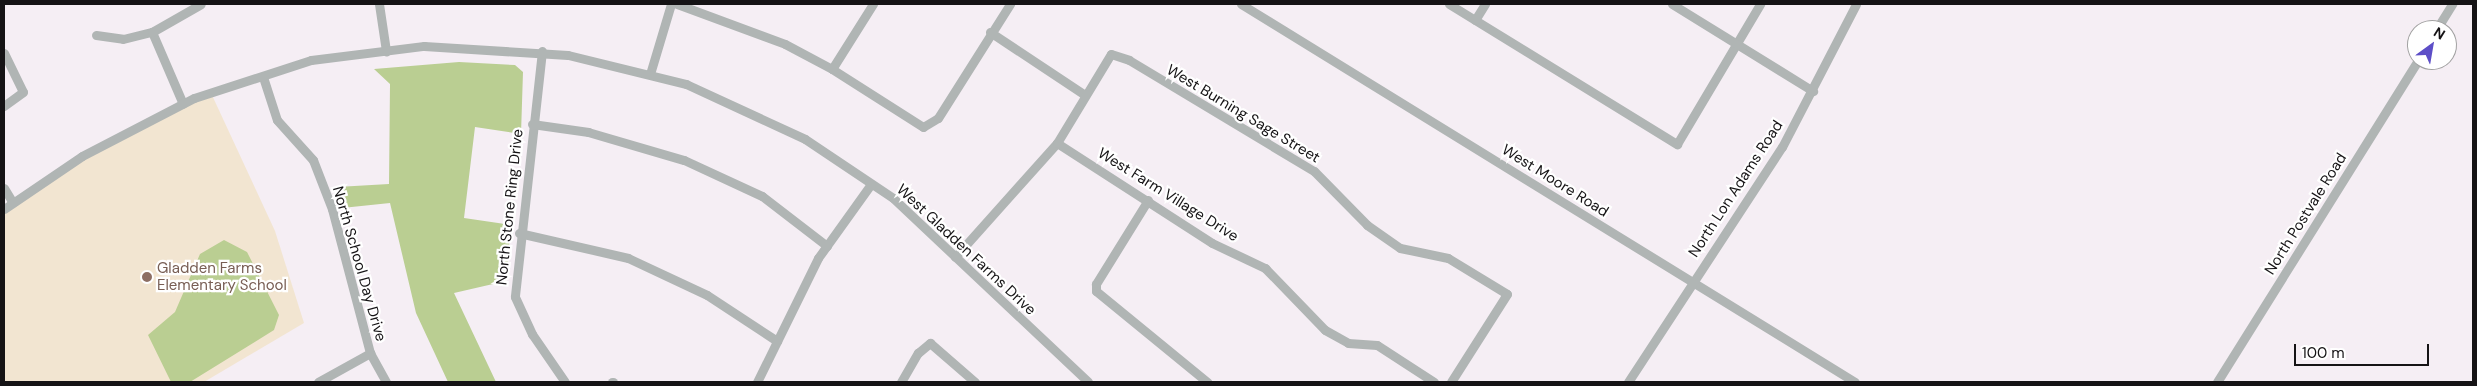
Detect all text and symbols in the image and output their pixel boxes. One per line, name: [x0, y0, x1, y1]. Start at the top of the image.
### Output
north arrow: [2407, 20, 2457, 70]
text: N: [2430, 23, 2449, 43]
street label: West Burning Sage Street: [1163, 61, 1323, 167]
street label: North Lon Adams Road: [1685, 117, 1787, 261]
street label: North Stone Ring Drive: [493, 128, 527, 286]
street label: West Moore Road: [1498, 141, 1612, 221]
street label: West Farm Village Drive: [1094, 144, 1242, 246]
street label: North Postvale Road: [2261, 150, 2351, 278]
street label: West Gladden Farms Drive: [893, 181, 1039, 319]
street label: North School Day Drive: [328, 184, 390, 344]
place label: Gladden Farms Elementary School: [157, 259, 287, 294]
marker: Gladden Farms Elementary School: [141, 271, 153, 283]
scale bar: [2297, 334, 2432, 366]
text: 100 m: [2302, 343, 2345, 363]

